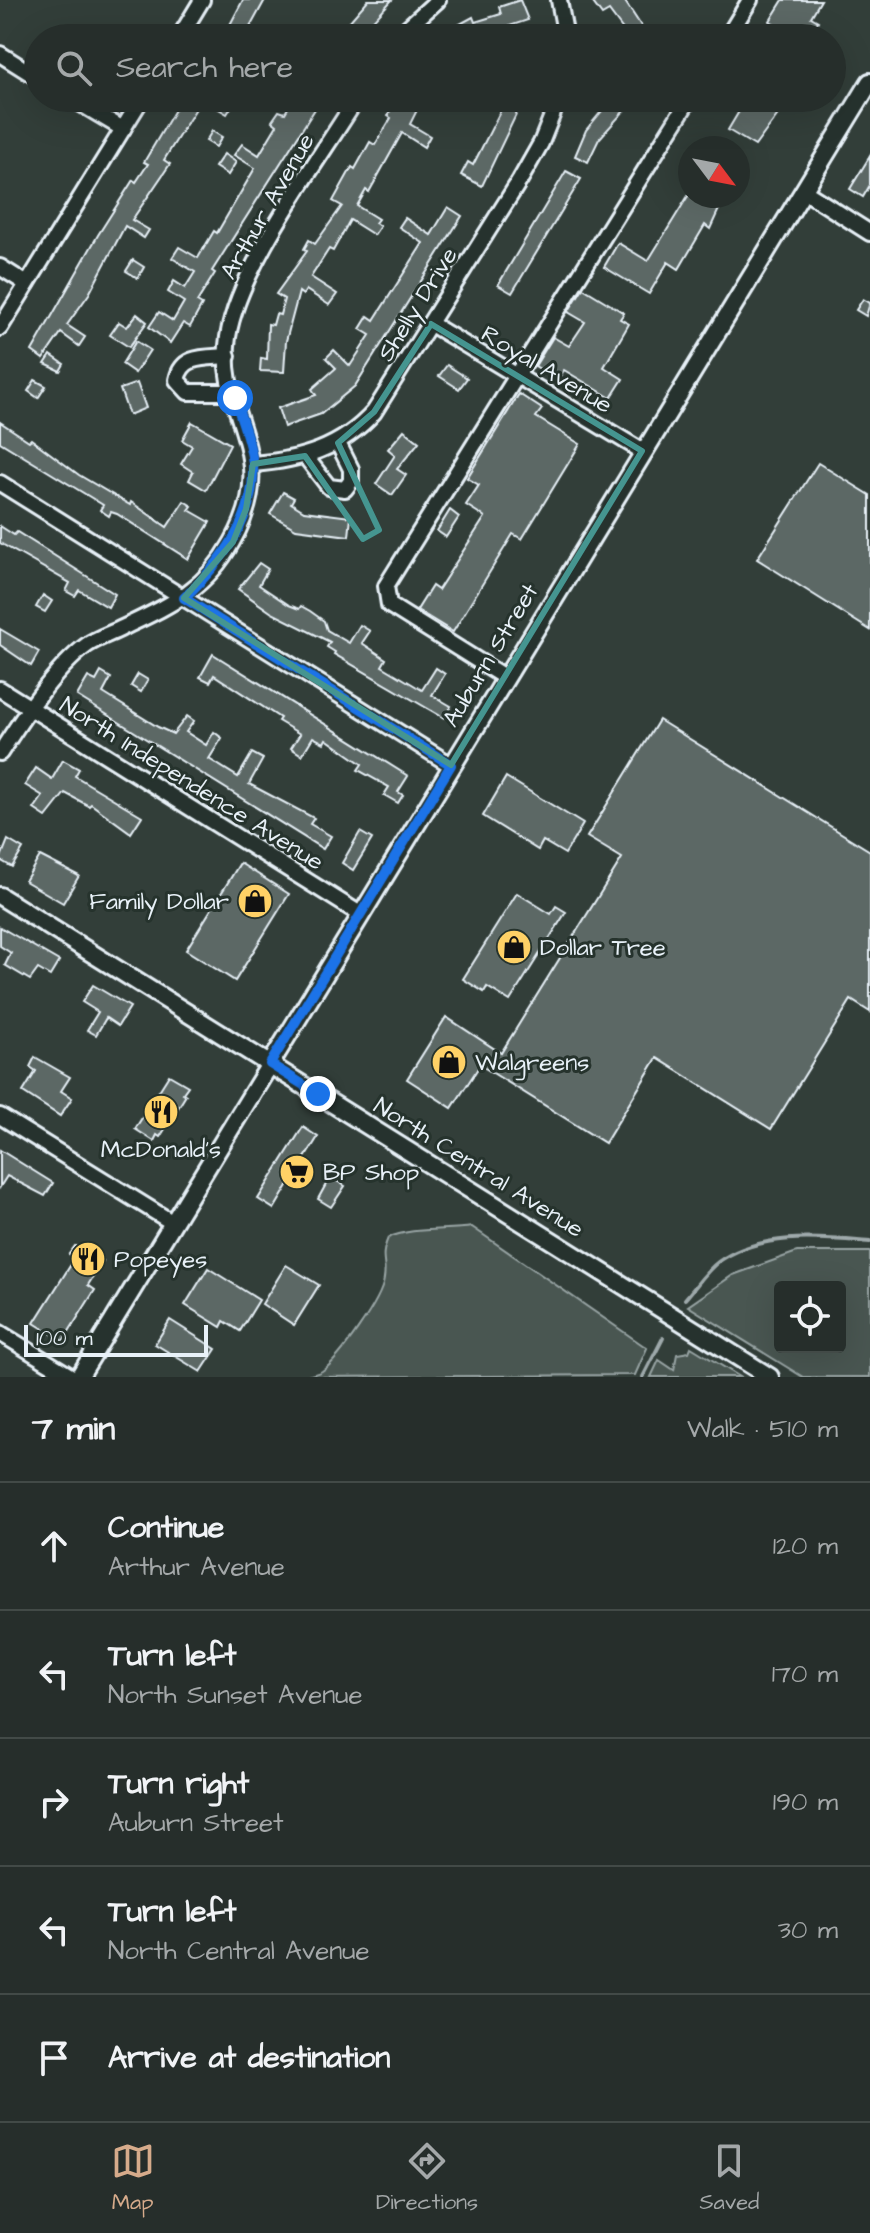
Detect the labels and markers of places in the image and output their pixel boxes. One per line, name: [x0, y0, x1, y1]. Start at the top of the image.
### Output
shop icon: Family Dollar: [236, 882, 274, 920]
place label: Family Dollar: [89, 885, 229, 920]
shop icon: Dollar Tree: [495, 928, 533, 966]
place label: Dollar Tree: [540, 931, 666, 965]
shop icon: Walgreens: [430, 1043, 468, 1081]
place label: Walgreens: [475, 1046, 589, 1081]
restaurant icon: McDonald's: [142, 1093, 180, 1131]
place label: McDonald's: [101, 1133, 221, 1167]
supermarket icon: BP Shop: [278, 1153, 316, 1191]
place label: BP Shop: [323, 1156, 419, 1190]
restaurant icon: Popeyes: [69, 1240, 107, 1278]
place label: Popeyes: [114, 1243, 207, 1278]

